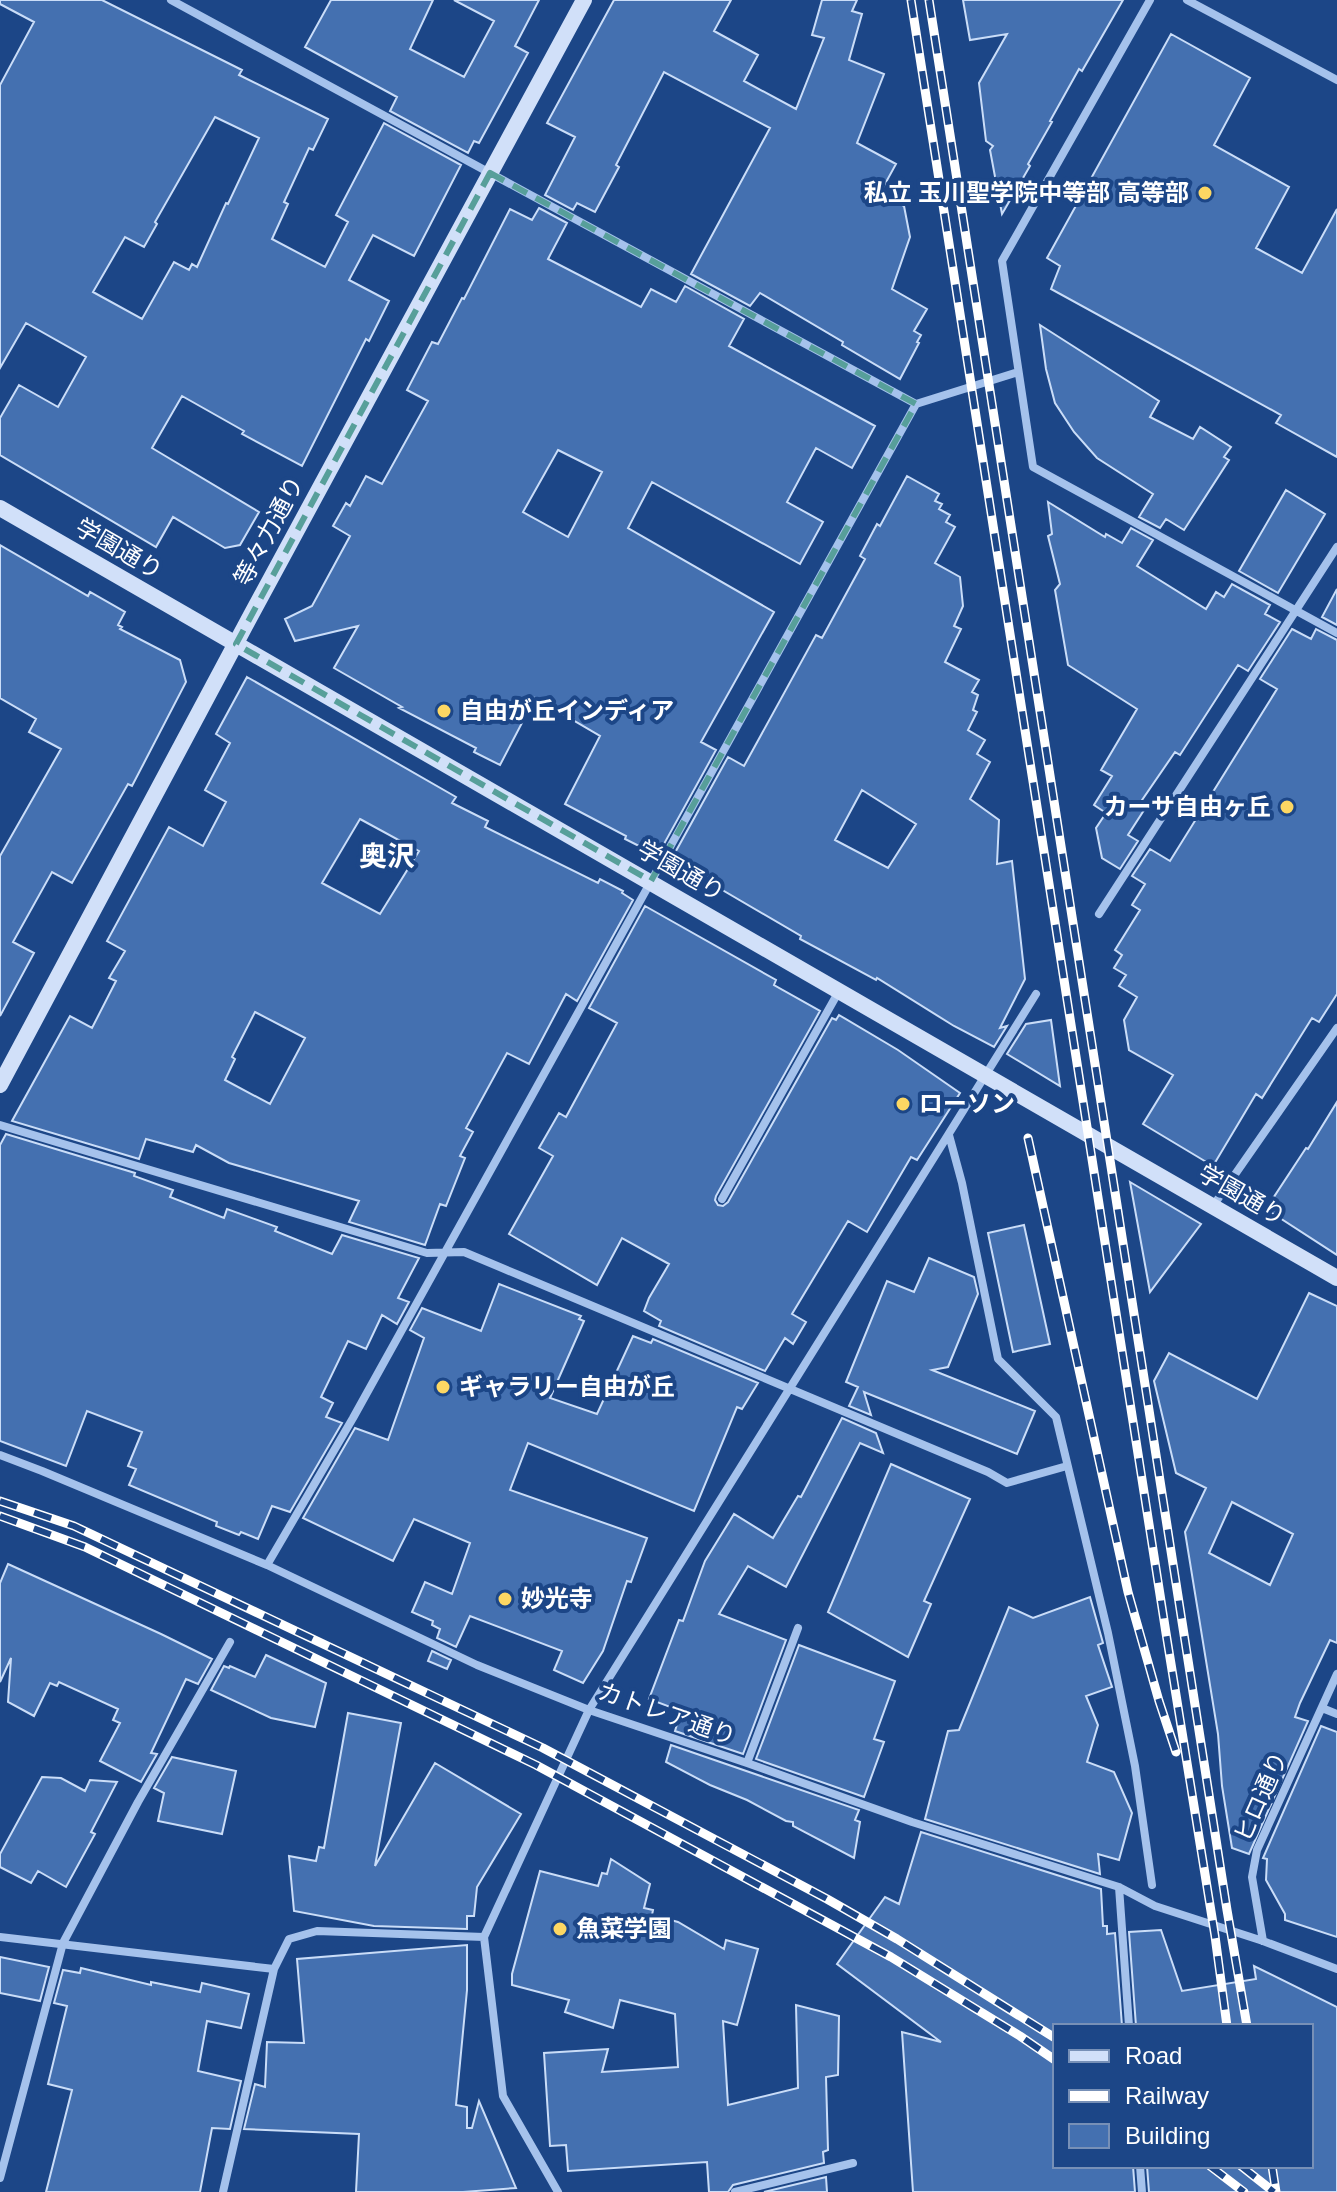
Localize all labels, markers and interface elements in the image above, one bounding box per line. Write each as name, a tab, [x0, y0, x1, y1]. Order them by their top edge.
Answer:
place label: 私立 玉川聖学院中等部 高等部	[864, 179, 1189, 206]
marker: 私立 玉川聖学院中等部 高等部	[1196, 184, 1214, 202]
street label: 等々力通り	[228, 471, 309, 590]
street label: 学園通り	[71, 513, 168, 584]
place label: 自由が丘インディア	[460, 697, 674, 724]
marker: 自由が丘インディア	[435, 702, 453, 720]
place label: カーサ自由ヶ丘	[1103, 793, 1271, 820]
marker: カーサ自由ヶ丘	[1278, 798, 1296, 816]
street label: 学園通り	[633, 835, 730, 906]
district label: 奥沢	[359, 841, 415, 872]
place label: ローソン	[919, 1090, 1015, 1117]
marker: ローソン	[894, 1095, 912, 1113]
street label: 学園通り	[1194, 1159, 1291, 1230]
place label: ギャラリー自由が丘	[459, 1373, 675, 1400]
marker: ギャラリー自由が丘	[434, 1378, 452, 1396]
place label: 妙光寺	[521, 1585, 593, 1612]
marker: 妙光寺	[496, 1590, 514, 1608]
street label: カトレア通り	[595, 1677, 740, 1750]
street label: ヒロ通り	[1229, 1747, 1292, 1846]
place label: 魚菜学園	[576, 1915, 672, 1942]
marker: 魚菜学園	[551, 1920, 569, 1938]
legend	[1053, 2024, 1313, 2168]
text: Road	[1125, 2042, 1182, 2069]
text: Railway	[1125, 2082, 1209, 2109]
text: Building	[1125, 2122, 1210, 2149]

